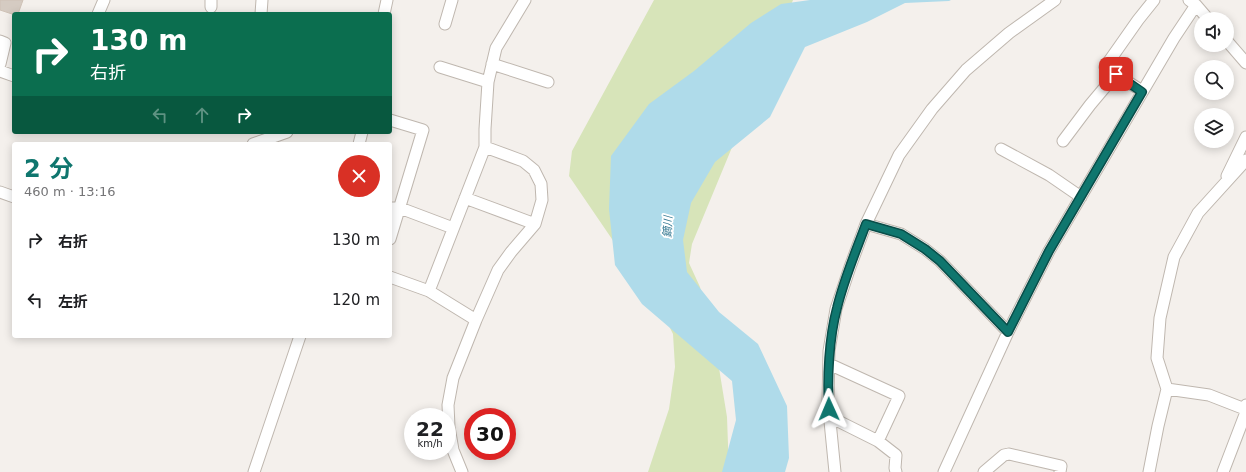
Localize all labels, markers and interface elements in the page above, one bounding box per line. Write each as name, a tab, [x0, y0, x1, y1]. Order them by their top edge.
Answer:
map controls	[1194, 12, 1234, 148]
button: sound	[1194, 12, 1234, 52]
text: 130 m	[90, 24, 187, 57]
icon: right	[24, 28, 76, 80]
pin	[1099, 57, 1133, 91]
button: search	[1194, 60, 1234, 100]
text: 右折	[90, 62, 126, 83]
icon: arrive	[1105, 63, 1127, 85]
icon: left	[149, 104, 171, 126]
icon: ahead	[191, 104, 213, 126]
icon: right	[233, 104, 255, 126]
button: layers	[1194, 108, 1234, 148]
text: 2 分	[24, 155, 73, 183]
button: close	[338, 155, 380, 197]
text: 460 m · 13:16	[24, 184, 115, 199]
water label: 鏑川	[661, 215, 675, 238]
icon: right	[24, 229, 46, 251]
text: 130 m	[332, 231, 380, 249]
text: 右折	[58, 233, 88, 251]
icon: left	[24, 289, 46, 311]
text: 120 m	[332, 291, 380, 309]
text: 左折	[58, 293, 88, 311]
position arrow	[808, 388, 850, 430]
speed limit sign: 30	[464, 408, 516, 460]
text: 22	[416, 417, 444, 441]
text: km/h	[417, 438, 443, 449]

